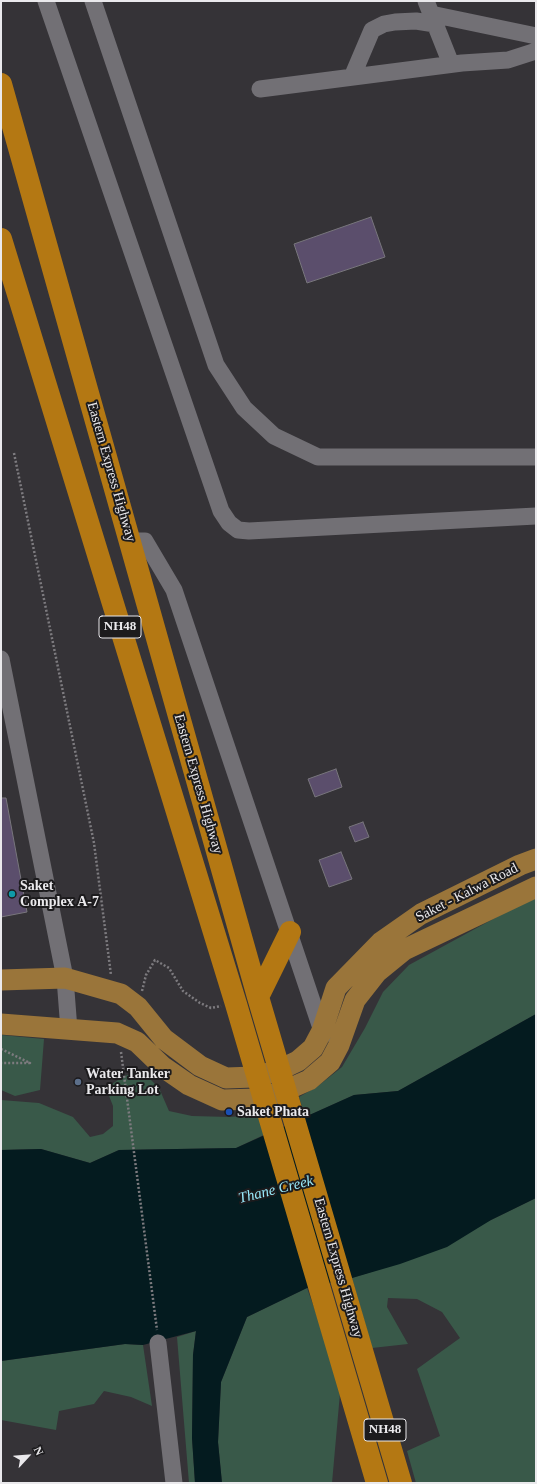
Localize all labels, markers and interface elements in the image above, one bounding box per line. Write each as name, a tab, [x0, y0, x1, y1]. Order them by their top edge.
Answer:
street label: Eastern Express Highway	[83, 400, 139, 544]
road number: NH48	[99, 616, 141, 638]
street label: Eastern Express Highway	[170, 712, 226, 856]
street label: Saket - Kalwa Road	[413, 860, 521, 926]
place label: Saket Complex A-7	[20, 878, 99, 910]
marker: Saket Complex A-7	[7, 889, 17, 899]
place label: Water Tanker Parking Lot	[86, 1066, 170, 1098]
marker: Water Tanker Parking Lot	[73, 1077, 83, 1087]
place label: Saket Phata	[237, 1104, 309, 1120]
marker: Saket Phata	[224, 1107, 234, 1117]
water label: Thane Creek	[237, 1172, 315, 1208]
street label: Eastern Express Highway	[310, 1196, 366, 1340]
road number: NH48	[364, 1419, 406, 1441]
north arrow	[8, 1436, 48, 1476]
text: N	[32, 1445, 46, 1457]

